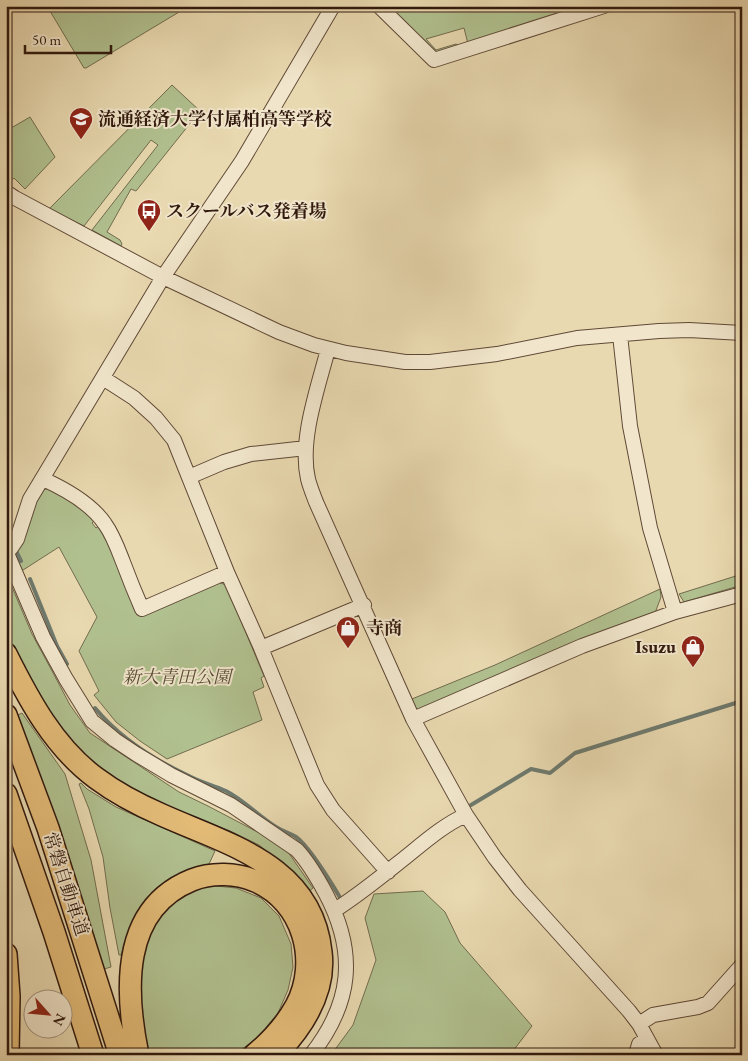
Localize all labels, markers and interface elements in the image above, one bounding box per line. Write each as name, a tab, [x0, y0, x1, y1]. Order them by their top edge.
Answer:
scale bar	[25, 22, 111, 54]
text: 50 m	[32, 30, 61, 49]
school or university icon: 流通経済大学付属柏高等学校	[68, 106, 94, 140]
place label: 流通経済大学付属柏高等学校	[98, 107, 332, 130]
bus stop icon: スクールバス発着場	[136, 198, 162, 232]
place label: スクールバス発着場	[166, 199, 326, 222]
shop icon: 寺商	[335, 615, 361, 649]
place label: 寺商	[366, 616, 402, 639]
shop icon: Isuzu	[680, 634, 706, 668]
place label: Isuzu	[635, 635, 676, 658]
park label: 新大青田公園	[123, 665, 234, 688]
street label: 常磐自動車道	[39, 829, 94, 939]
north arrow	[22, 988, 72, 1038]
text: N	[49, 1011, 70, 1030]

